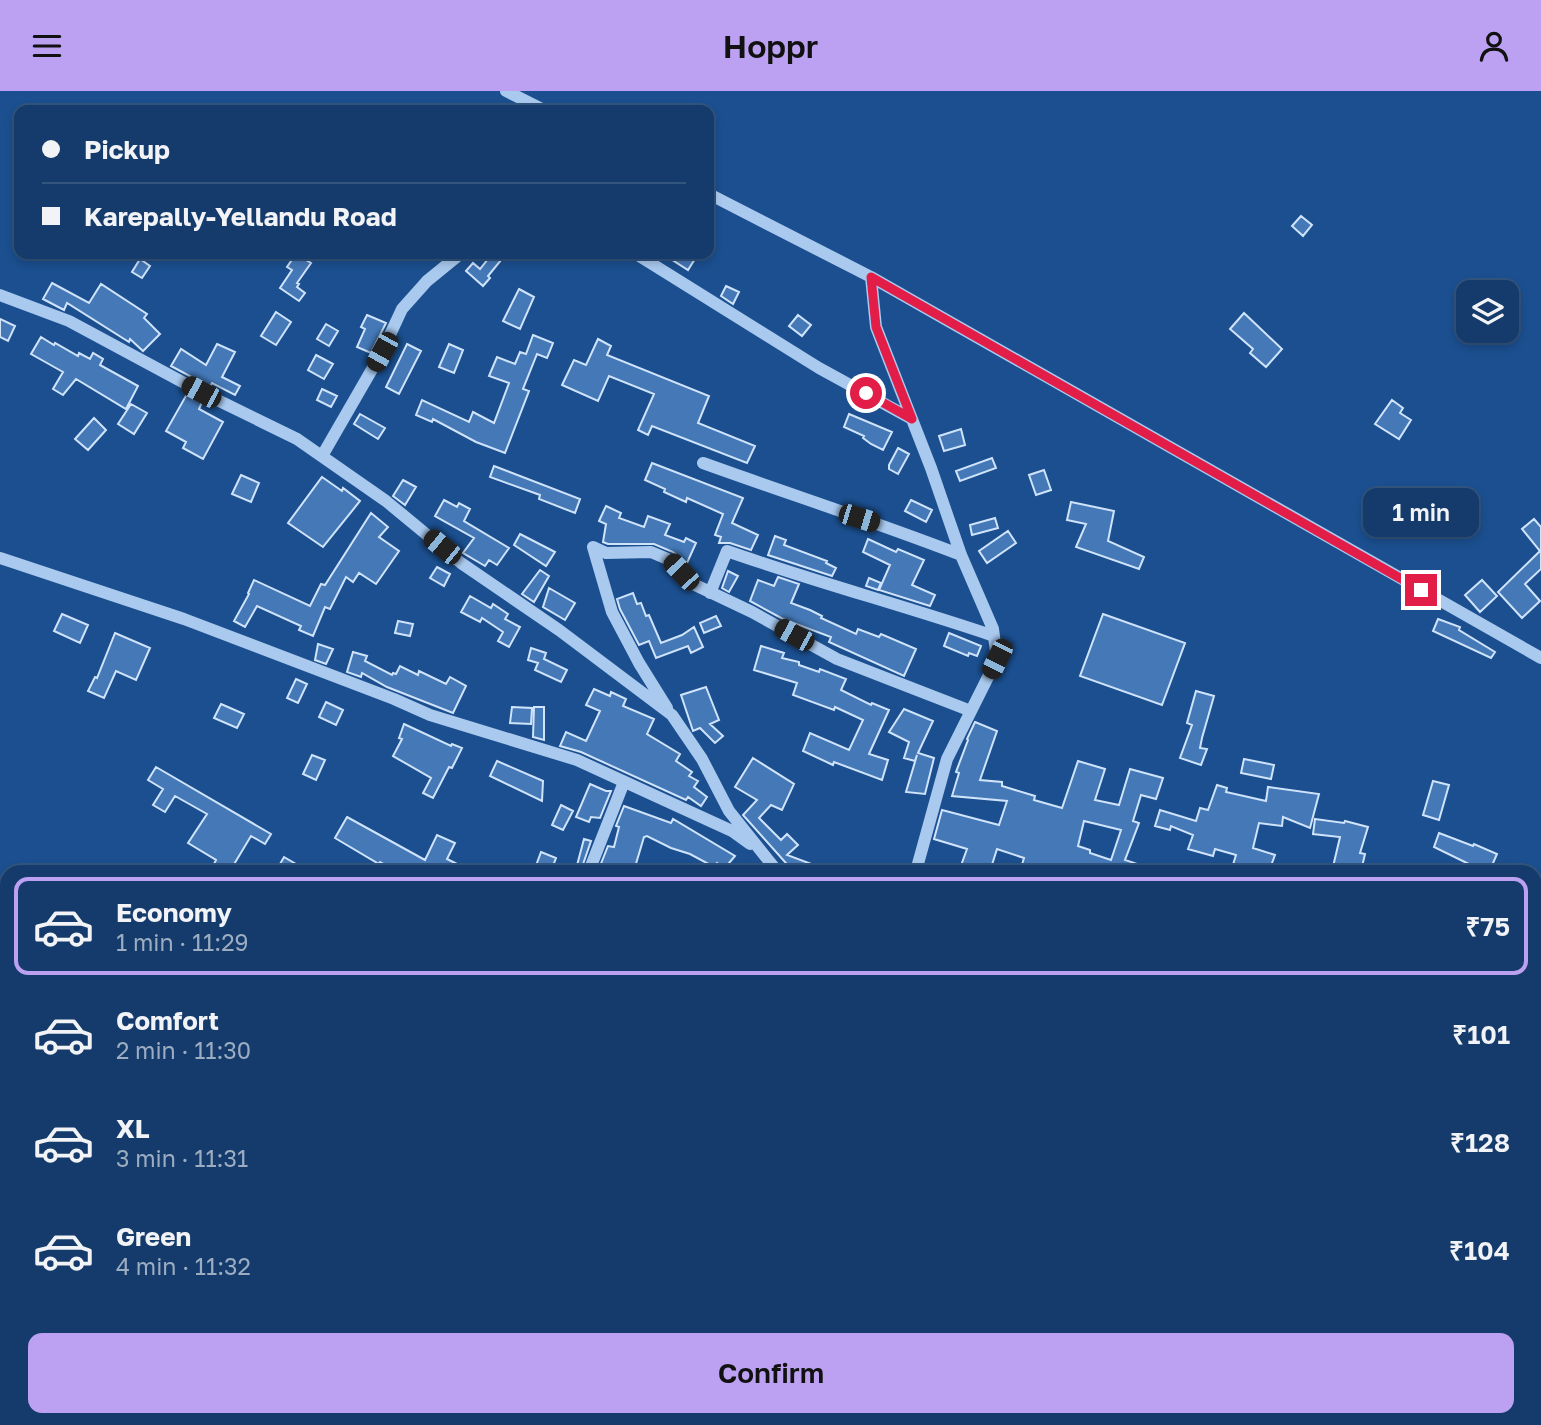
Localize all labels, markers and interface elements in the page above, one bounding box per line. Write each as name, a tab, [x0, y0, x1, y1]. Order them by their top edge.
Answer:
icon: menu	[28, 27, 66, 65]
text: Hoppr	[723, 27, 818, 65]
icon: person	[1475, 27, 1513, 65]
text: Pickup	[84, 134, 170, 165]
text: Karepally-Yellandu Road	[84, 201, 397, 232]
map controls	[1456, 280, 1519, 343]
button: layers	[1456, 280, 1519, 343]
car	[363, 329, 402, 375]
car	[178, 373, 225, 411]
route start	[850, 377, 882, 409]
callout: 1 min	[1363, 489, 1479, 538]
text: 1 min	[1392, 498, 1450, 526]
car	[836, 502, 883, 534]
car	[420, 526, 465, 568]
car	[659, 549, 704, 595]
route end	[1405, 574, 1437, 606]
car	[771, 616, 818, 654]
car	[979, 636, 1016, 682]
icon: car	[32, 895, 95, 958]
text: Economy	[116, 897, 232, 928]
text: ₹75	[1466, 911, 1510, 942]
text: 1 min · 11:29	[116, 928, 248, 956]
icon: car	[32, 1003, 95, 1066]
text: Comfort	[116, 1005, 219, 1036]
text: ₹101	[1452, 1019, 1510, 1050]
text: 2 min · 11:30	[116, 1036, 251, 1064]
icon: car	[32, 1111, 95, 1174]
text: XL	[116, 1113, 150, 1144]
text: ₹128	[1450, 1127, 1510, 1158]
text: 3 min · 11:31	[116, 1144, 248, 1172]
icon: car	[32, 1219, 95, 1282]
text: Green	[116, 1221, 191, 1252]
text: ₹104	[1449, 1235, 1510, 1266]
text: 4 min · 11:32	[116, 1252, 251, 1280]
button: Confirm	[28, 1333, 1514, 1413]

